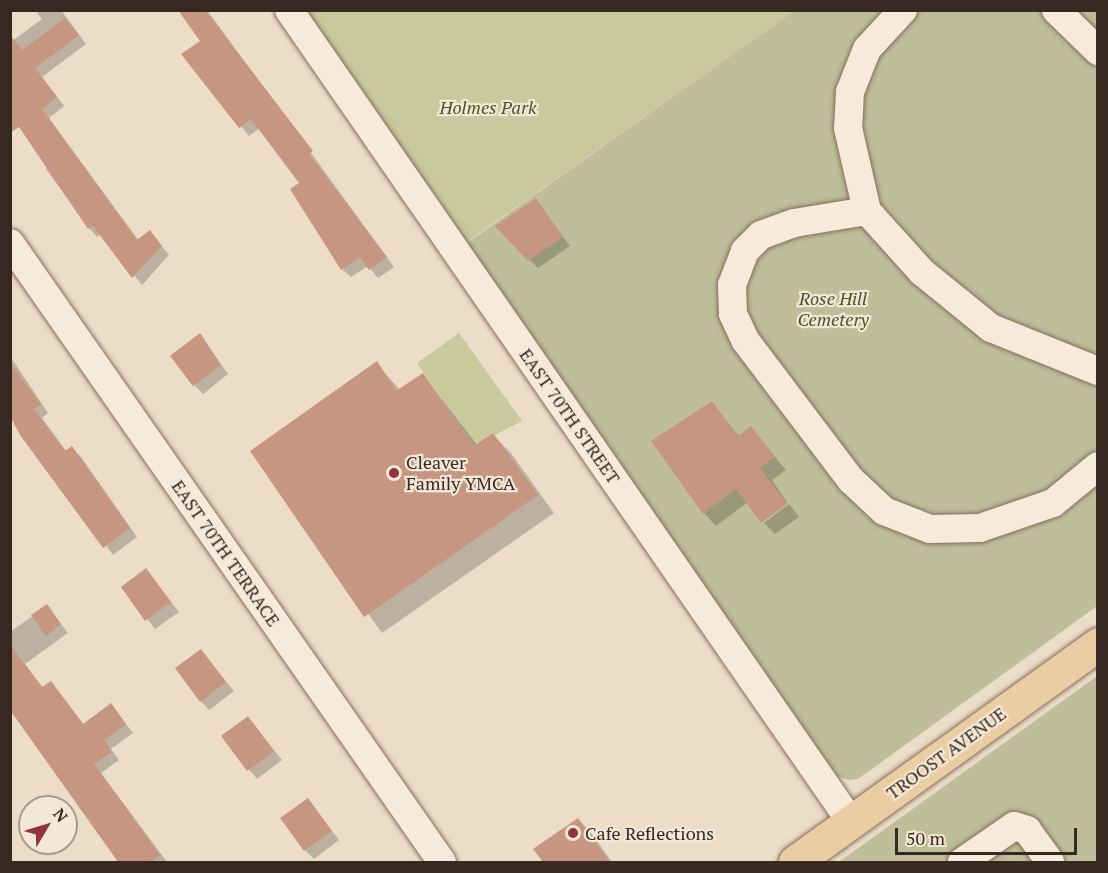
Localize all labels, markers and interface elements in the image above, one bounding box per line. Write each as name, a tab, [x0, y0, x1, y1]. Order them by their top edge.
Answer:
park label: Holmes Park	[439, 96, 537, 118]
park label: Rose Hill Cemetery	[797, 288, 869, 330]
street label: EAST 70TH STREET	[515, 344, 625, 488]
place label: Cleaver Family YMCA	[406, 452, 515, 494]
marker: Cleaver Family YMCA	[387, 466, 401, 480]
street label: EAST 70TH TERRACE	[167, 476, 285, 630]
street label: TROOST AVENUE	[882, 702, 1010, 804]
north arrow	[18, 795, 78, 855]
text: N	[48, 804, 73, 827]
scale bar	[898, 816, 1080, 854]
place label: Cafe Reflections	[585, 822, 714, 844]
marker: Cafe Reflections	[566, 826, 580, 840]
text: 50 m	[906, 826, 945, 850]

